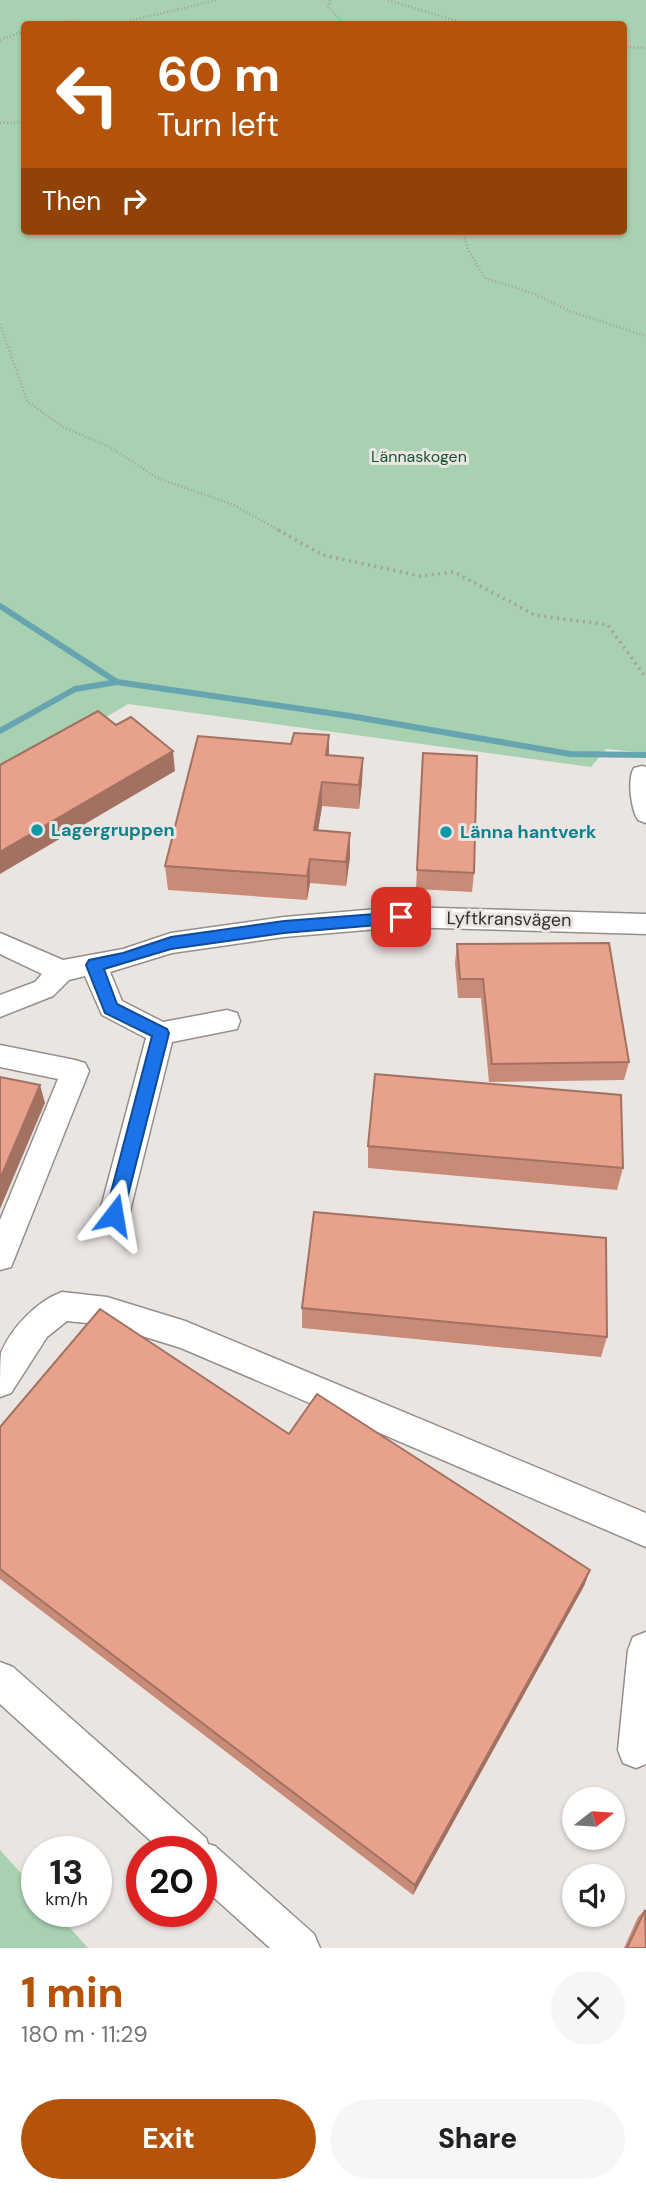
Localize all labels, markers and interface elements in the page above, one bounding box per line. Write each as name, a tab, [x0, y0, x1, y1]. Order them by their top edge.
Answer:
text: 60 m	[157, 42, 280, 106]
icon: left	[42, 49, 133, 140]
text: Turn left	[157, 104, 279, 146]
icon: right	[115, 182, 153, 220]
text: Then	[42, 184, 101, 218]
park label: Lännaskogen	[371, 446, 467, 467]
place label: Lagergruppen	[51, 818, 175, 842]
place label: Länna hantverk	[460, 820, 597, 844]
marker: Lagergruppen	[29, 822, 45, 838]
marker: Länna hantverk	[438, 824, 454, 840]
pin	[371, 887, 431, 947]
icon: arrive	[382, 898, 420, 936]
street label: Lyftkransvägen	[446, 906, 572, 932]
position arrow	[77, 1178, 151, 1252]
north arrow	[562, 1787, 625, 1850]
map controls	[562, 1787, 625, 1927]
speed limit sign: 20	[126, 1836, 217, 1927]
text: 13	[50, 1849, 83, 1895]
button: sound	[562, 1864, 625, 1927]
text: km/h	[45, 1887, 88, 1911]
text: 1 min	[21, 1965, 124, 2020]
button: close	[551, 1971, 625, 2045]
text: 180 m · 11:29	[21, 2019, 148, 2049]
button: Exit	[21, 2099, 316, 2179]
button: Share	[330, 2099, 625, 2179]

